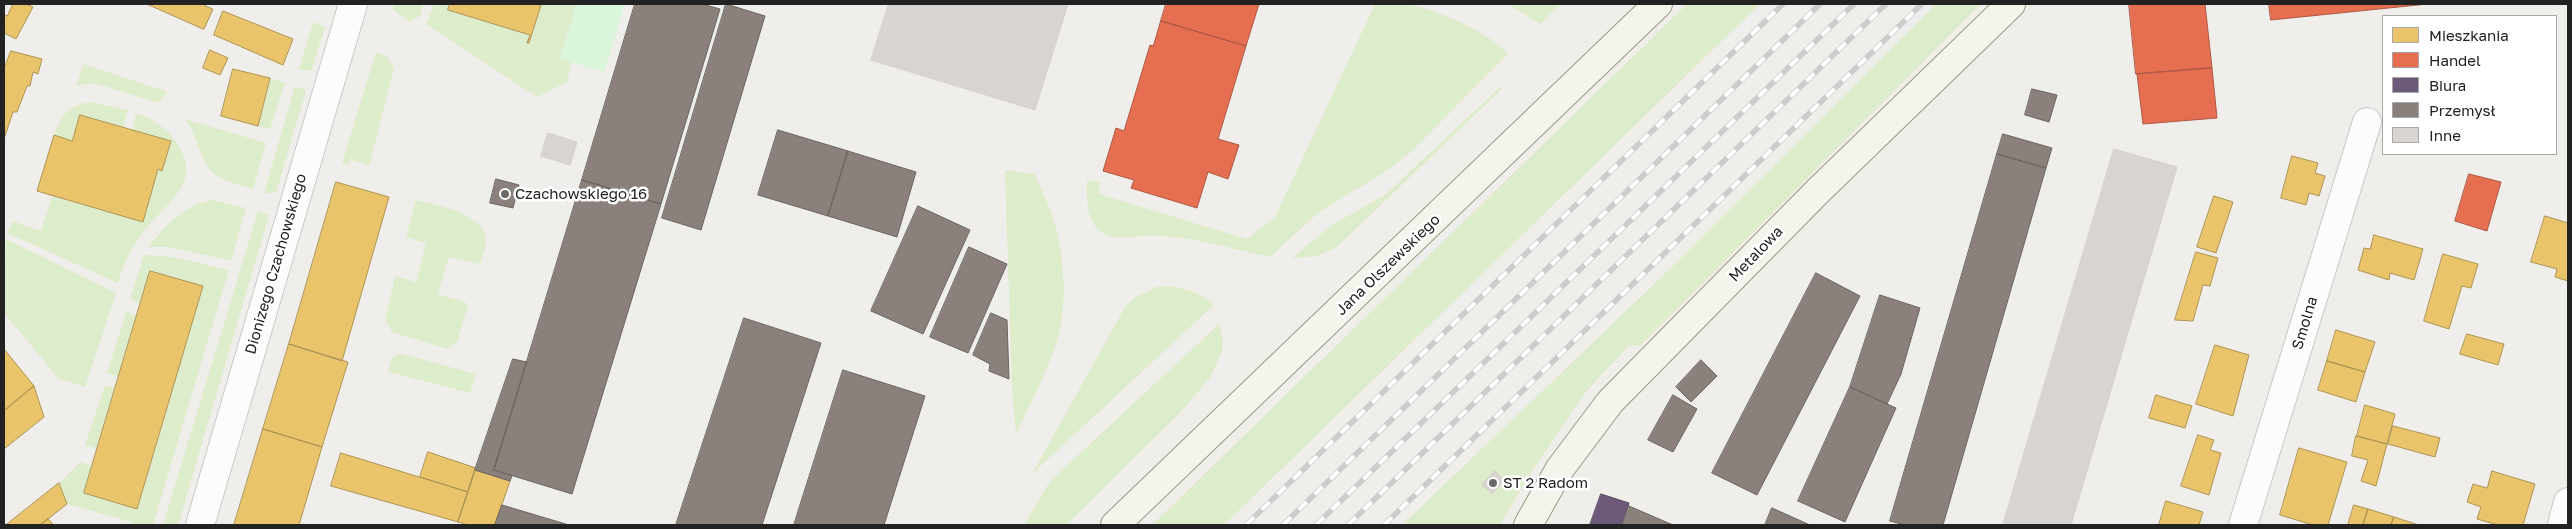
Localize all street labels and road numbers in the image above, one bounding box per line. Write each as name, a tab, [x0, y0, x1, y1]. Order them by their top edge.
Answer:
street label: Dionizego Czachowskiego	[242, 172, 310, 356]
street label: Jana Olszewskiego	[1332, 211, 1444, 319]
street label: Metalowa	[1725, 223, 1787, 285]
street label: Smolna	[2288, 294, 2322, 352]

